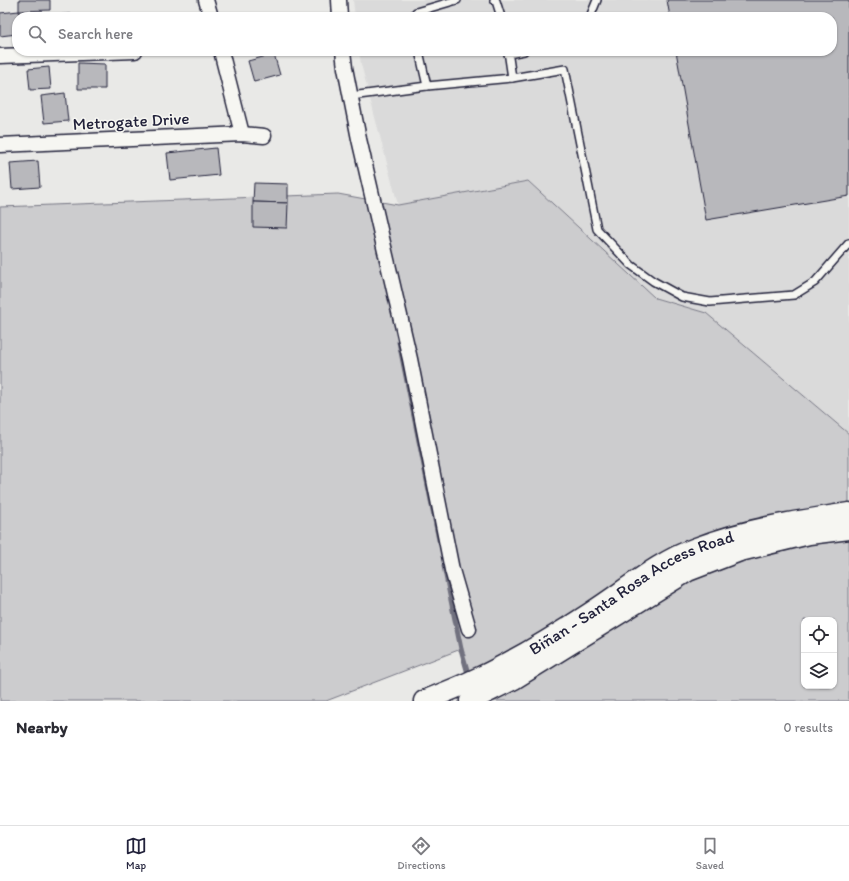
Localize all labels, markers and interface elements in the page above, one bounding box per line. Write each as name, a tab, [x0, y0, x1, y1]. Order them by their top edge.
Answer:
search box	[12, 12, 837, 56]
icon: search	[26, 23, 48, 45]
text: Search here	[58, 25, 133, 43]
street label: Metrogate Drive	[72, 108, 190, 134]
street label: Biñan - Santa Rosa Access Road	[525, 526, 737, 659]
map controls	[801, 617, 837, 689]
button: locate	[801, 617, 837, 653]
button: layers	[801, 653, 837, 689]
text: Nearby	[16, 717, 68, 737]
text: 0 results	[783, 720, 833, 735]
tab: Map	[125, 835, 147, 872]
tab: Directions	[397, 835, 446, 872]
tab: Saved	[696, 835, 724, 872]

